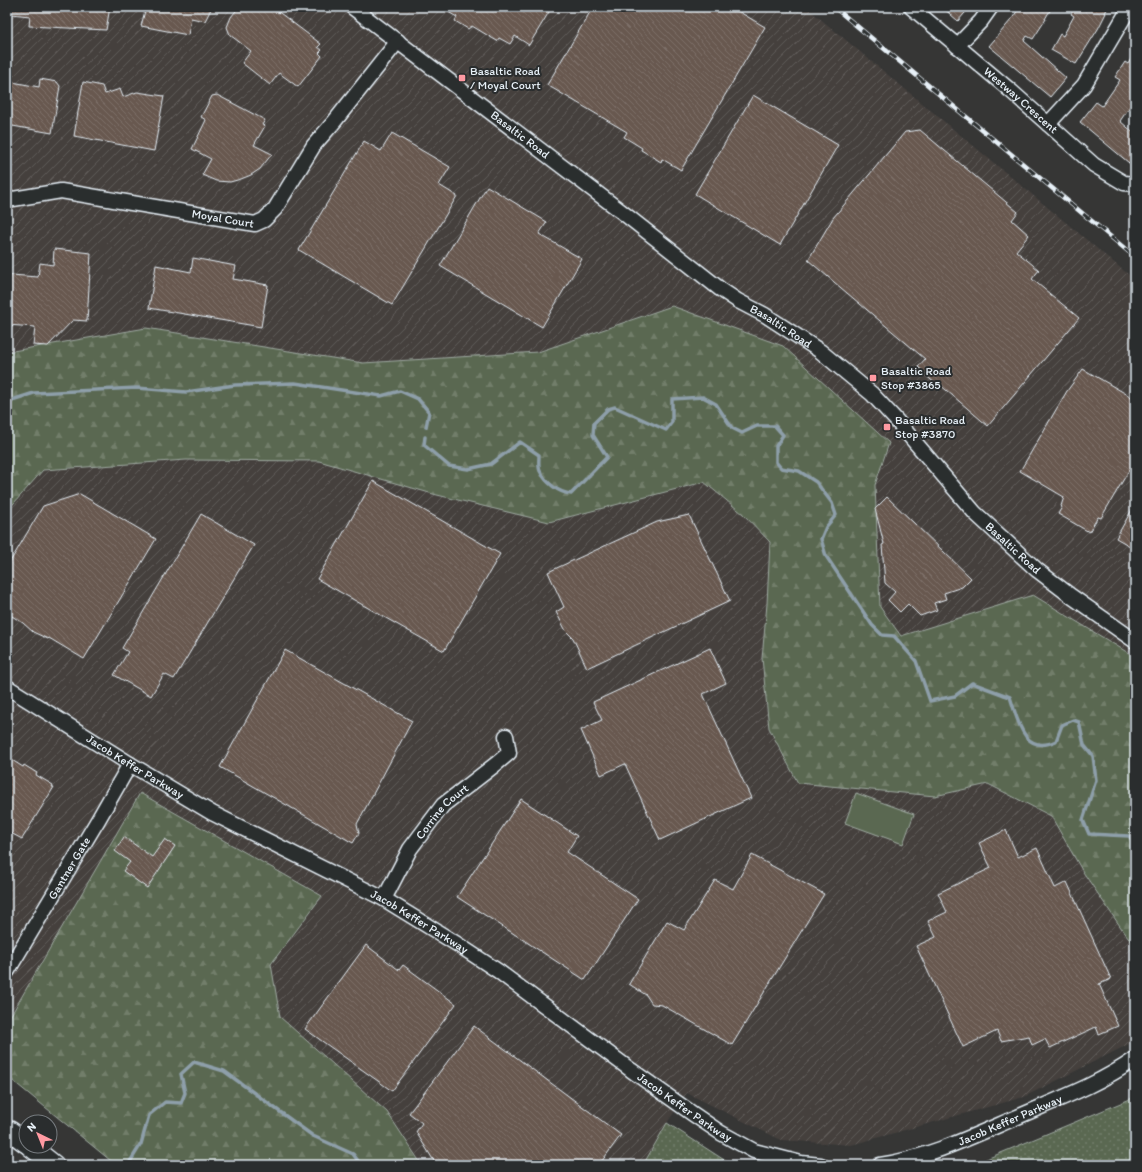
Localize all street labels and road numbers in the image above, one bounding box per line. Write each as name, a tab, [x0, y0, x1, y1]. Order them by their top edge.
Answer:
street label: Westway Crescent	[981, 64, 1061, 137]
street label: Basaltic Road	[488, 108, 553, 162]
street label: Moyal Court	[191, 206, 256, 231]
street label: Basaltic Road	[748, 302, 815, 351]
street label: Basaltic Road	[982, 519, 1044, 577]
street label: Jacob Keffer Parkway	[84, 732, 187, 802]
street label: Corrine Court	[413, 781, 472, 842]
street label: Gantner Gate	[45, 834, 93, 902]
street label: Jacob Keffer Parkway	[369, 887, 471, 957]
street label: Jacob Keffer Parkway	[635, 1070, 735, 1145]
street label: Jacob Keffer Parkway	[956, 1092, 1065, 1149]

